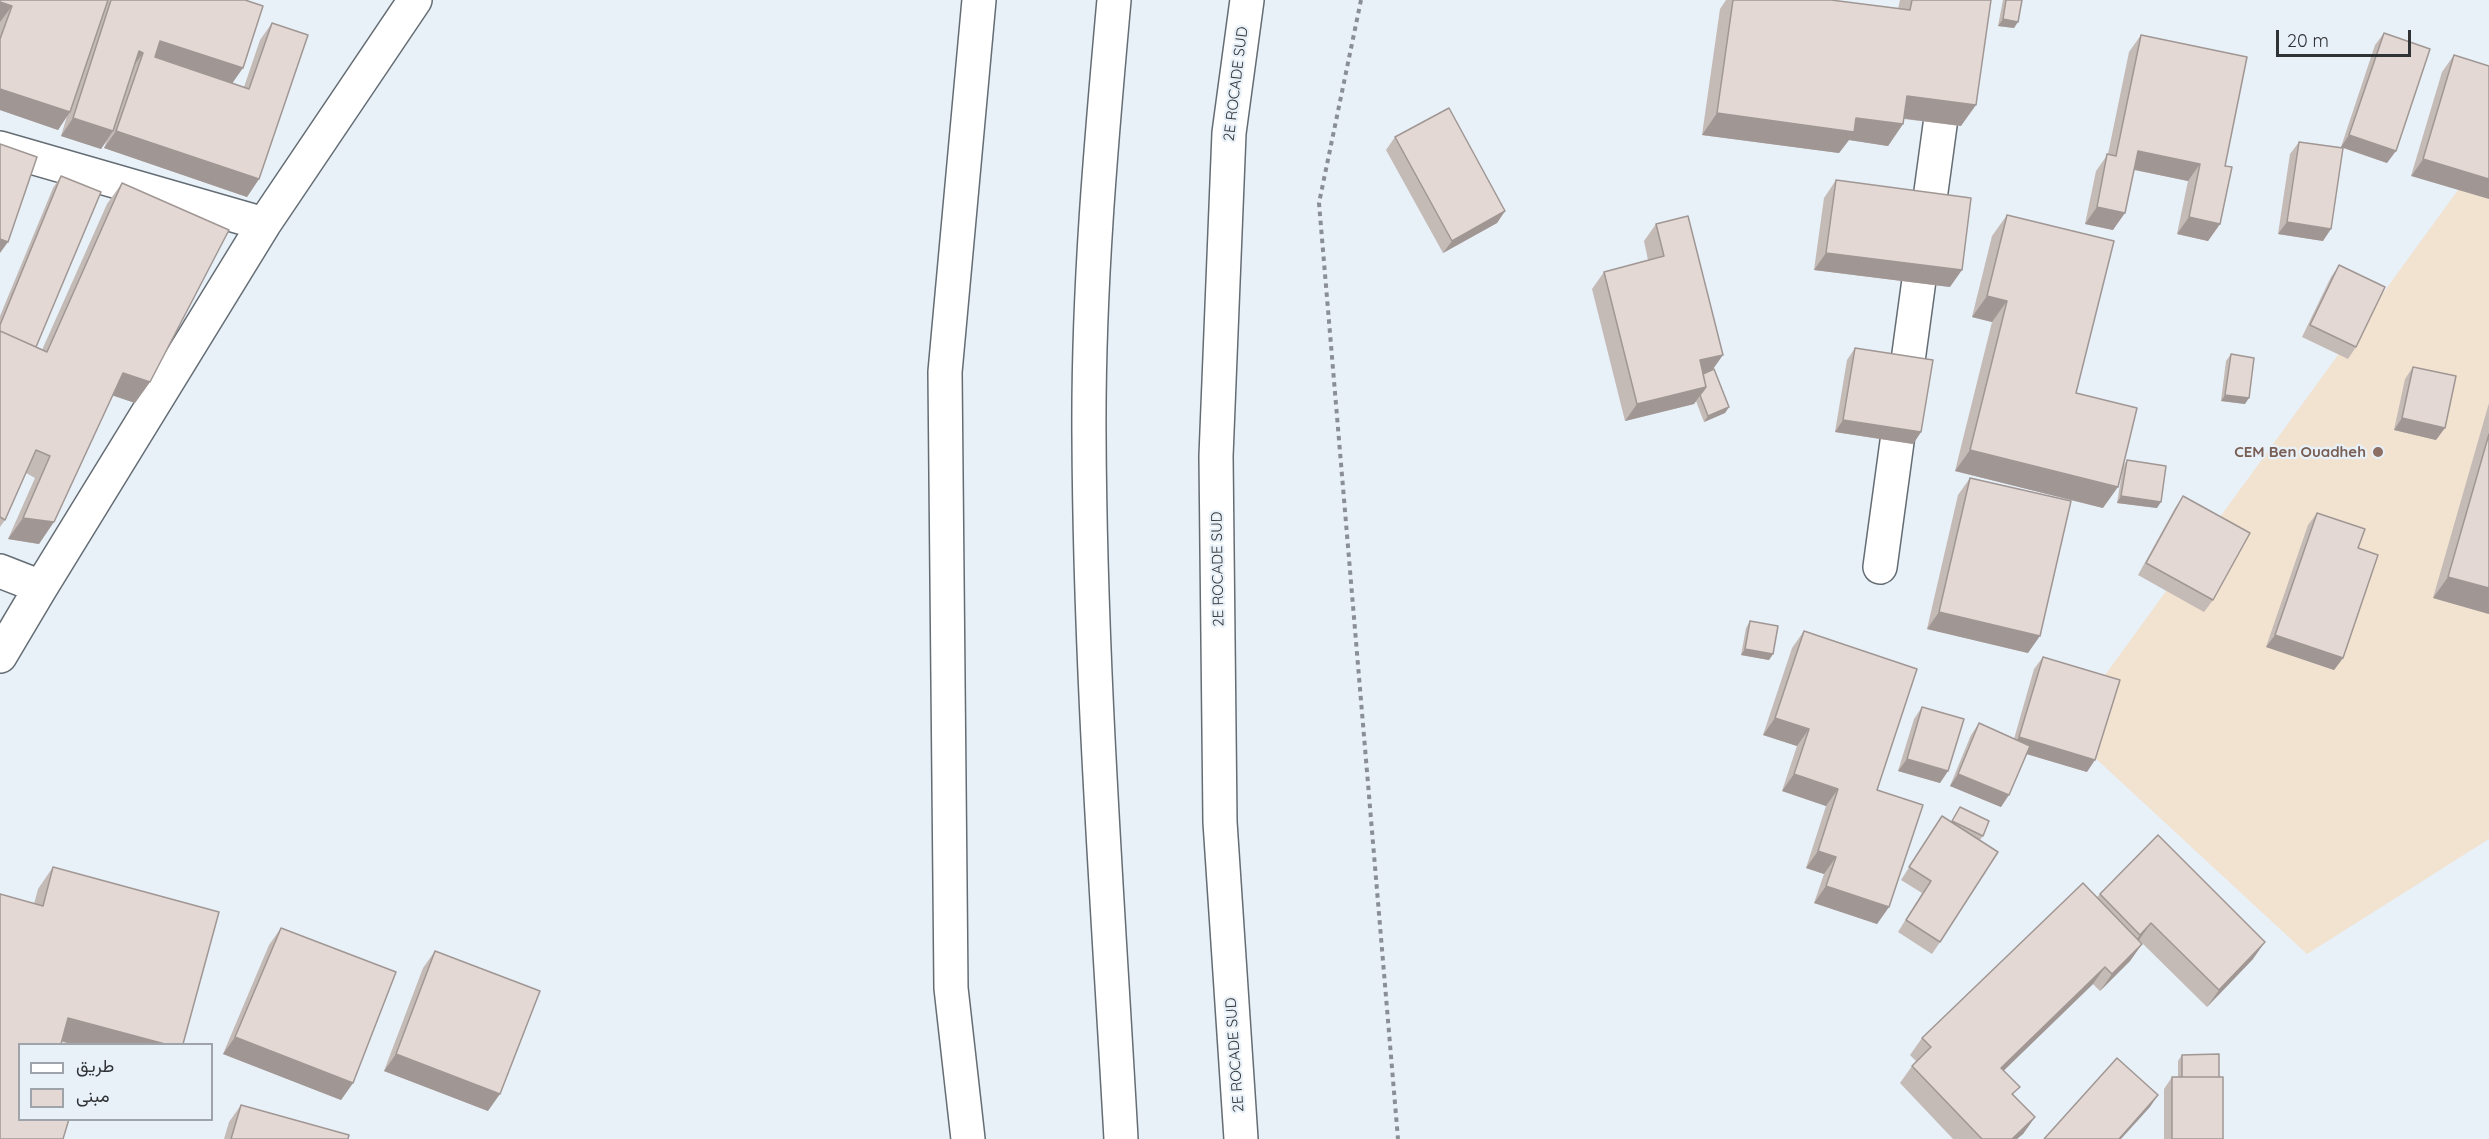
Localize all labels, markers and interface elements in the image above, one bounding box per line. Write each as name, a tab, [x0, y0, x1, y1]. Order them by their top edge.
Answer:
scale bar	[2279, 18, 2414, 56]
street label: 2E ROCADE SUD	[1220, 26, 1252, 142]
text: 20 m	[2287, 29, 2329, 52]
place label: CEM Ben Ouadheh	[2234, 443, 2366, 461]
marker: CEM Ben Ouadheh	[2371, 445, 2385, 459]
street label: 2E ROCADE SUD	[1208, 511, 1228, 627]
street label: 2E ROCADE SUD	[1222, 997, 1248, 1113]
legend	[18, 1043, 213, 1121]
text: طريق	[76, 1054, 114, 1077]
text: مبنى	[76, 1084, 110, 1107]

